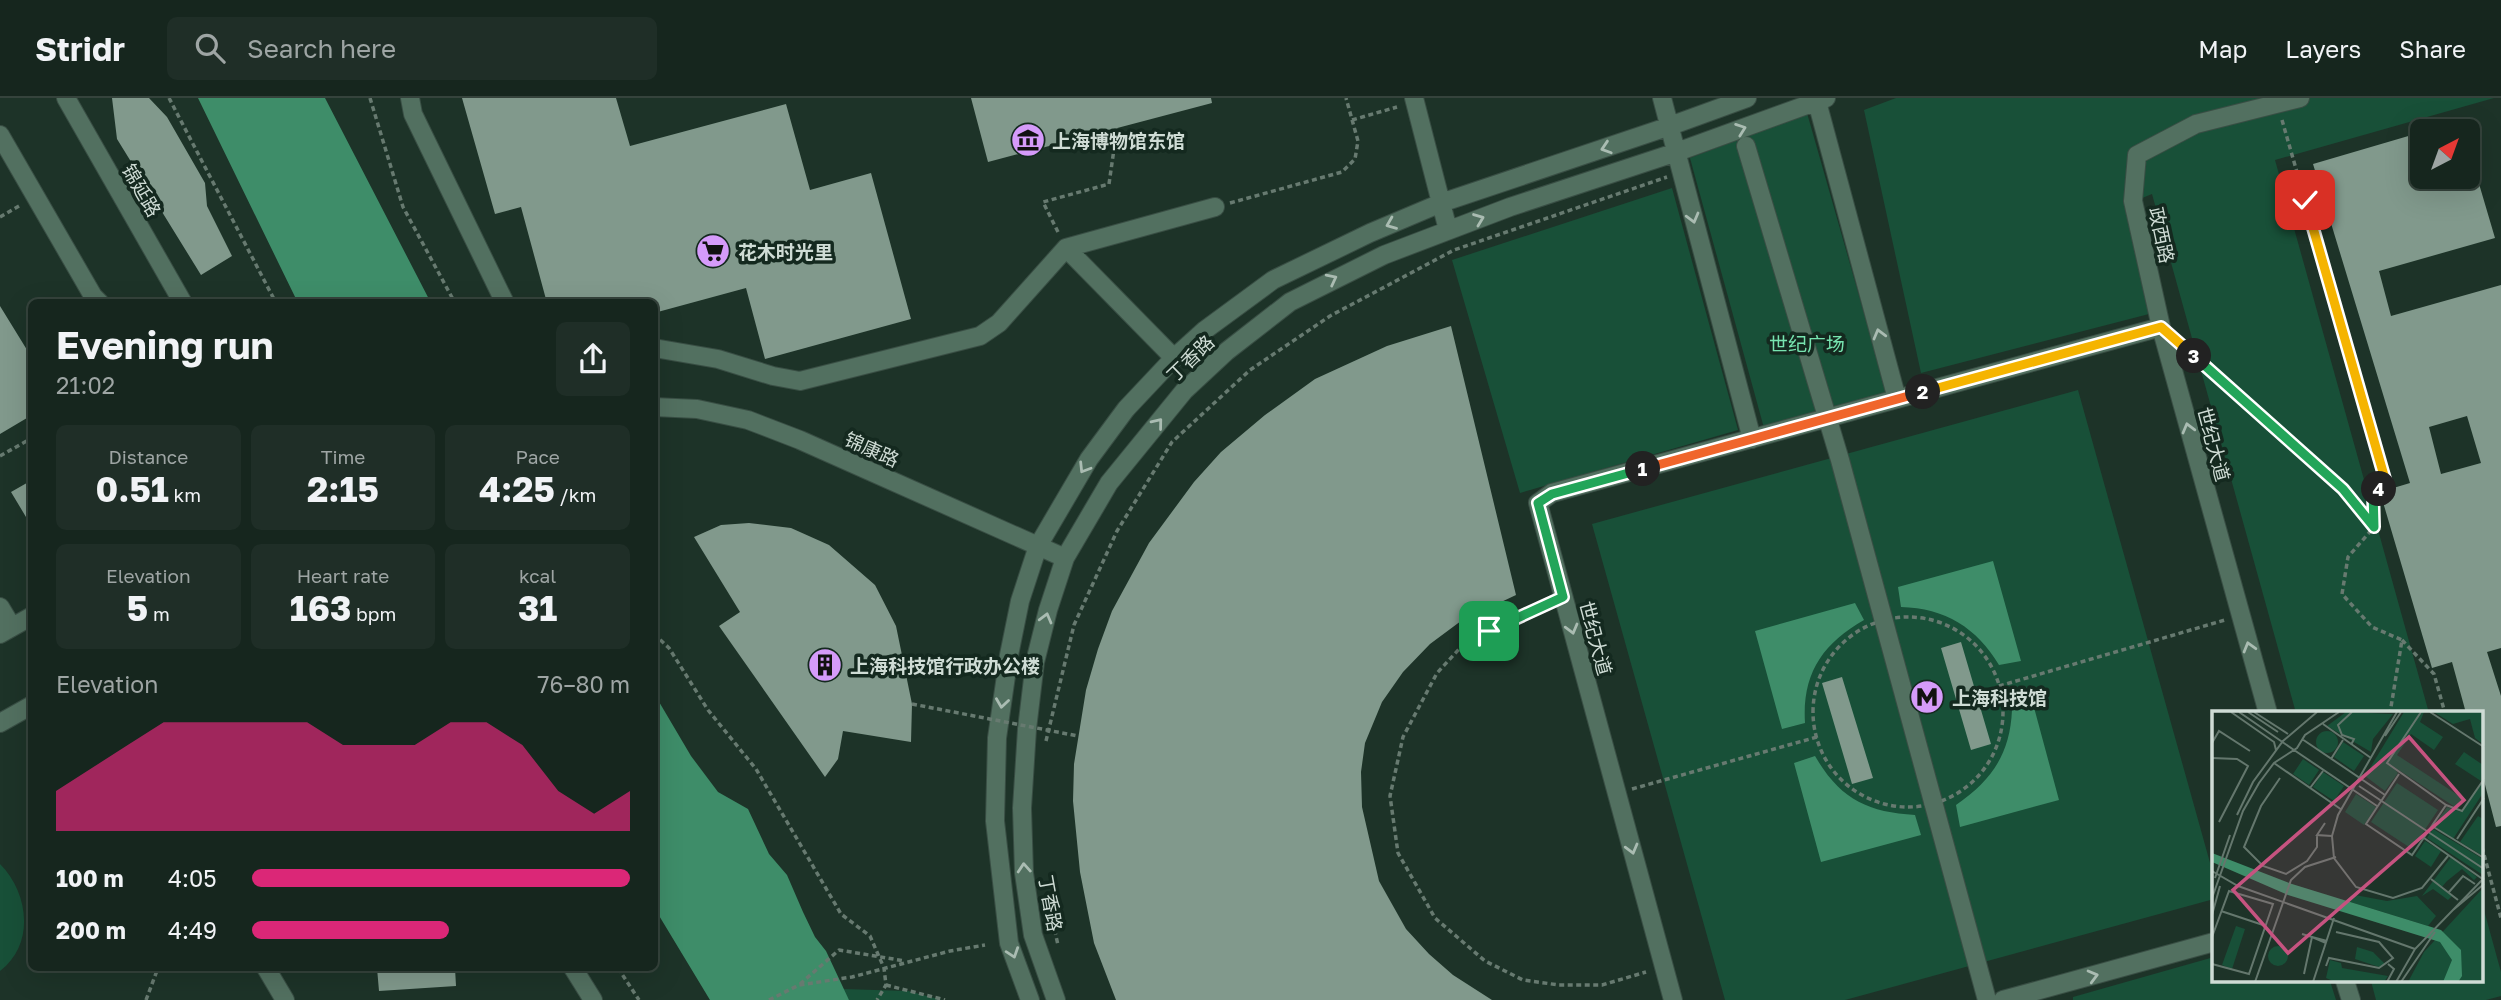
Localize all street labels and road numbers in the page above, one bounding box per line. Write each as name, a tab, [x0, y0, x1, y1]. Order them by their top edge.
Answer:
street label: 锦延路	[118, 160, 166, 220]
street label: 政西路	[2145, 205, 2179, 265]
street label: 丁香路	[1162, 330, 1218, 386]
street label: 世纪大道	[2193, 404, 2235, 484]
street label: 锦康路	[841, 427, 903, 471]
street label: 世纪大道	[1575, 598, 1617, 678]
street label: 丁香路	[1035, 873, 1067, 933]

